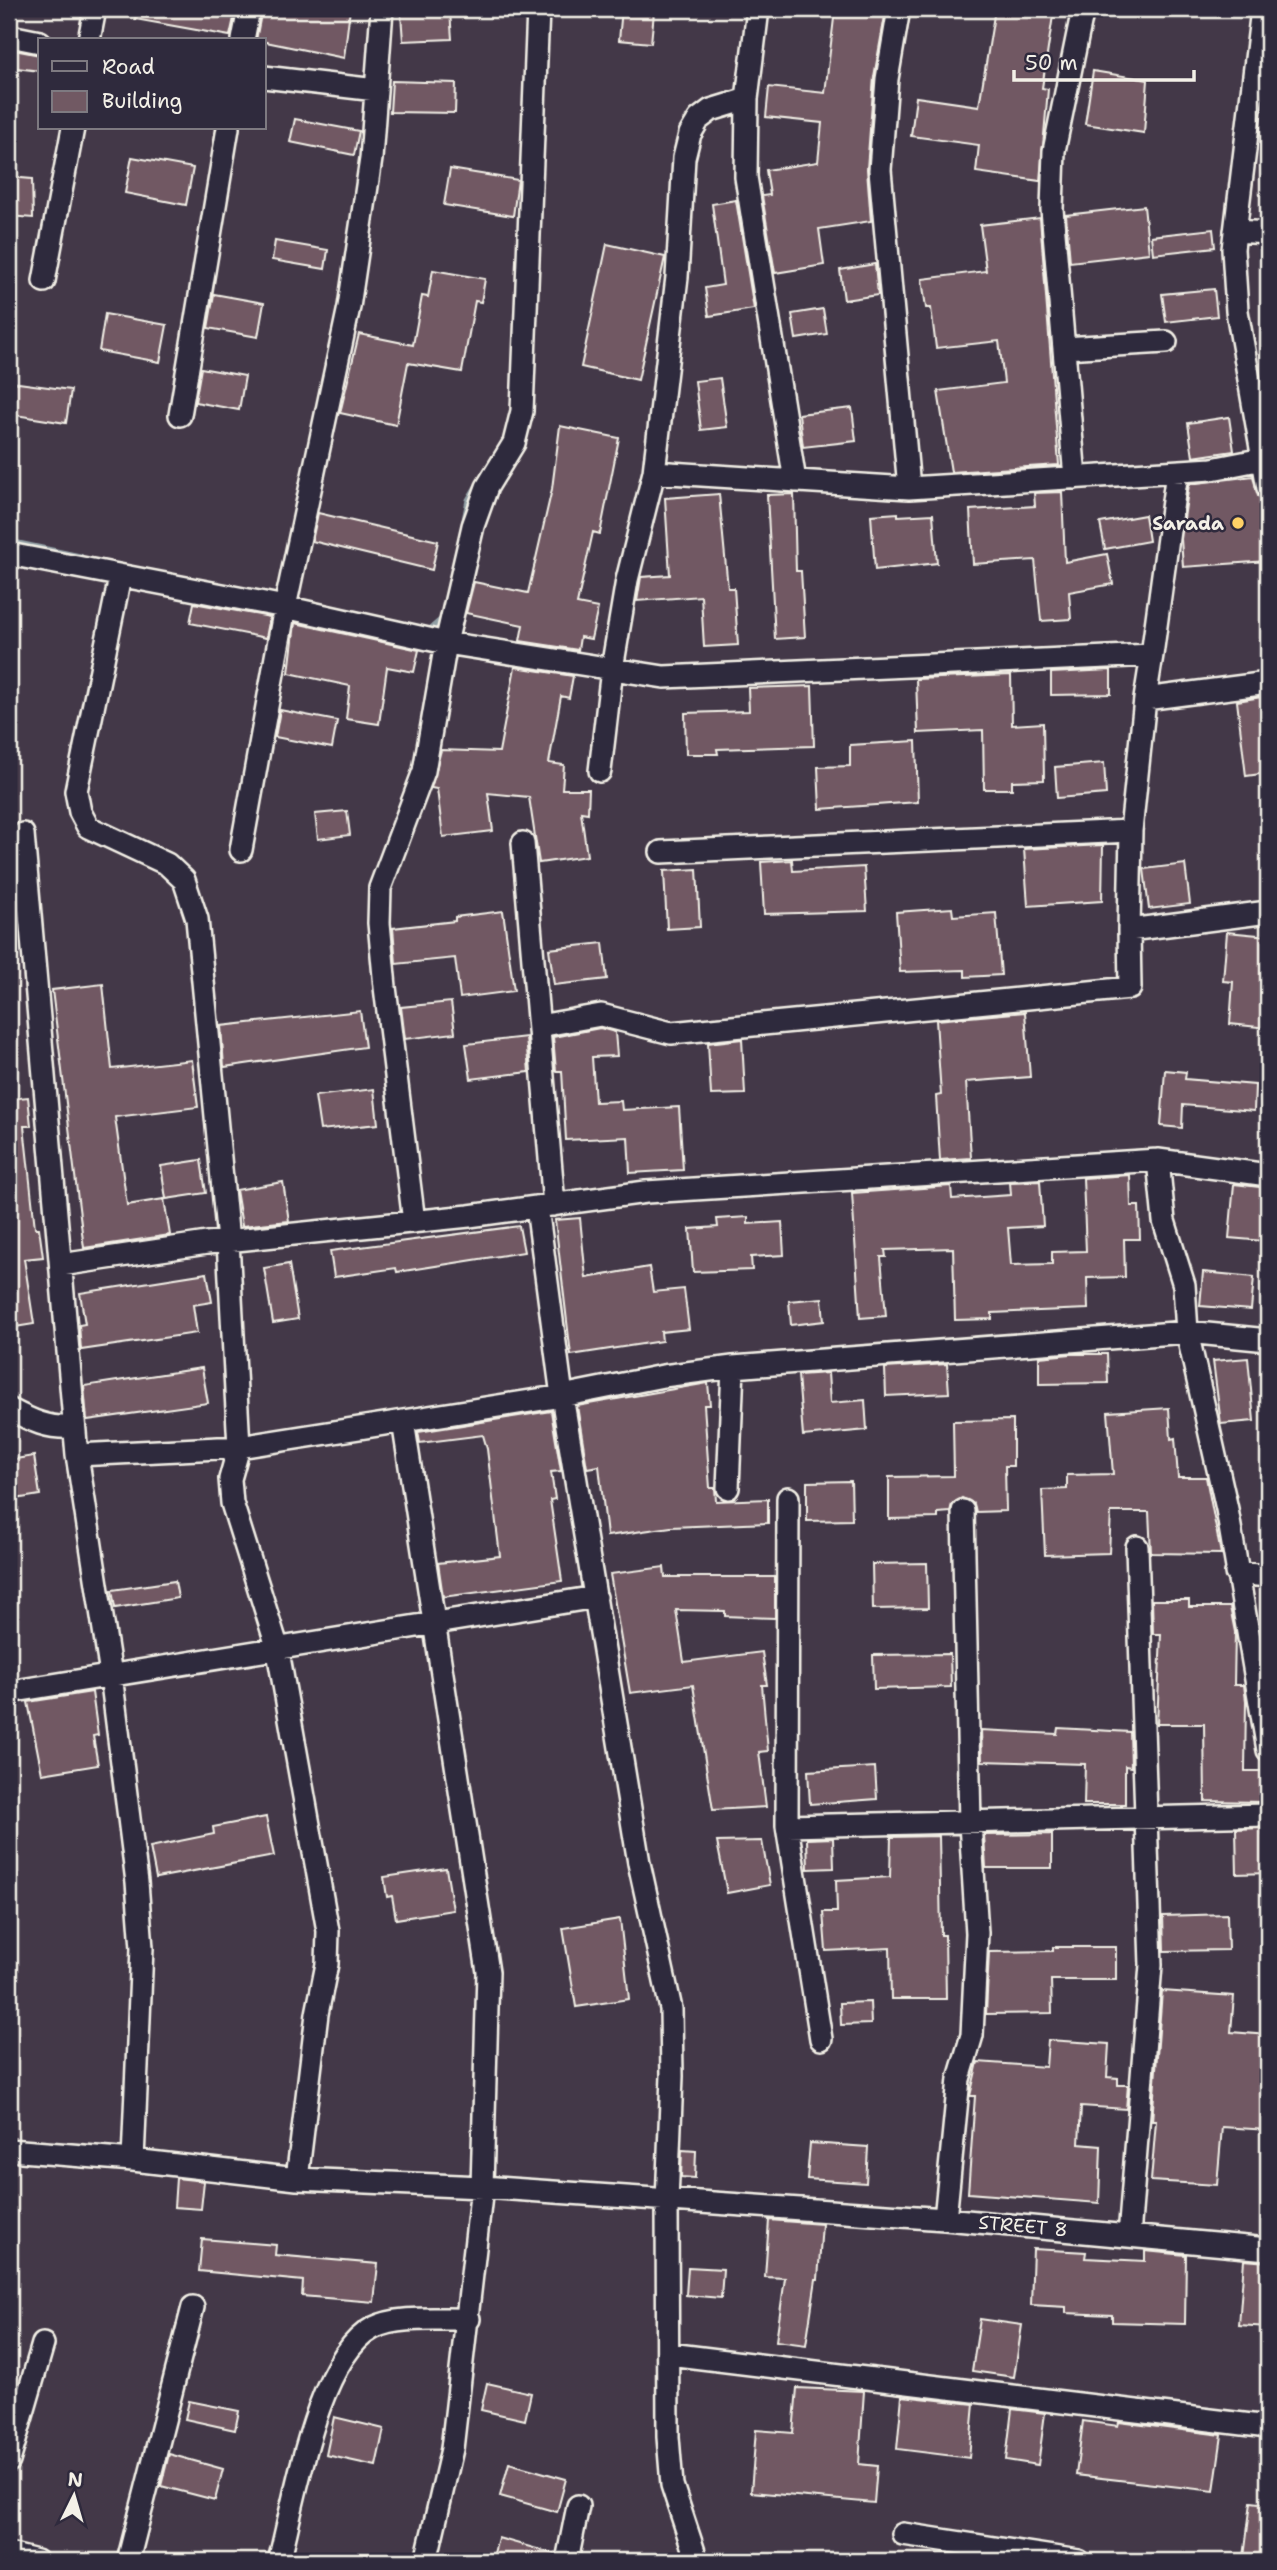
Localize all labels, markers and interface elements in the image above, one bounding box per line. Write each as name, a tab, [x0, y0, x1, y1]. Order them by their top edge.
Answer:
legend	[38, 38, 266, 130]
scale bar	[1014, 38, 1195, 82]
text: 50 m	[1025, 49, 1078, 77]
text: Road	[102, 53, 155, 81]
text: Building	[102, 87, 182, 115]
place label: Sarada	[1152, 511, 1224, 536]
marker: Sarada	[1230, 515, 1246, 531]
street label: STREET 8	[977, 2210, 1069, 2242]
north arrow	[38, 2462, 108, 2532]
text: N	[67, 2466, 84, 2493]

